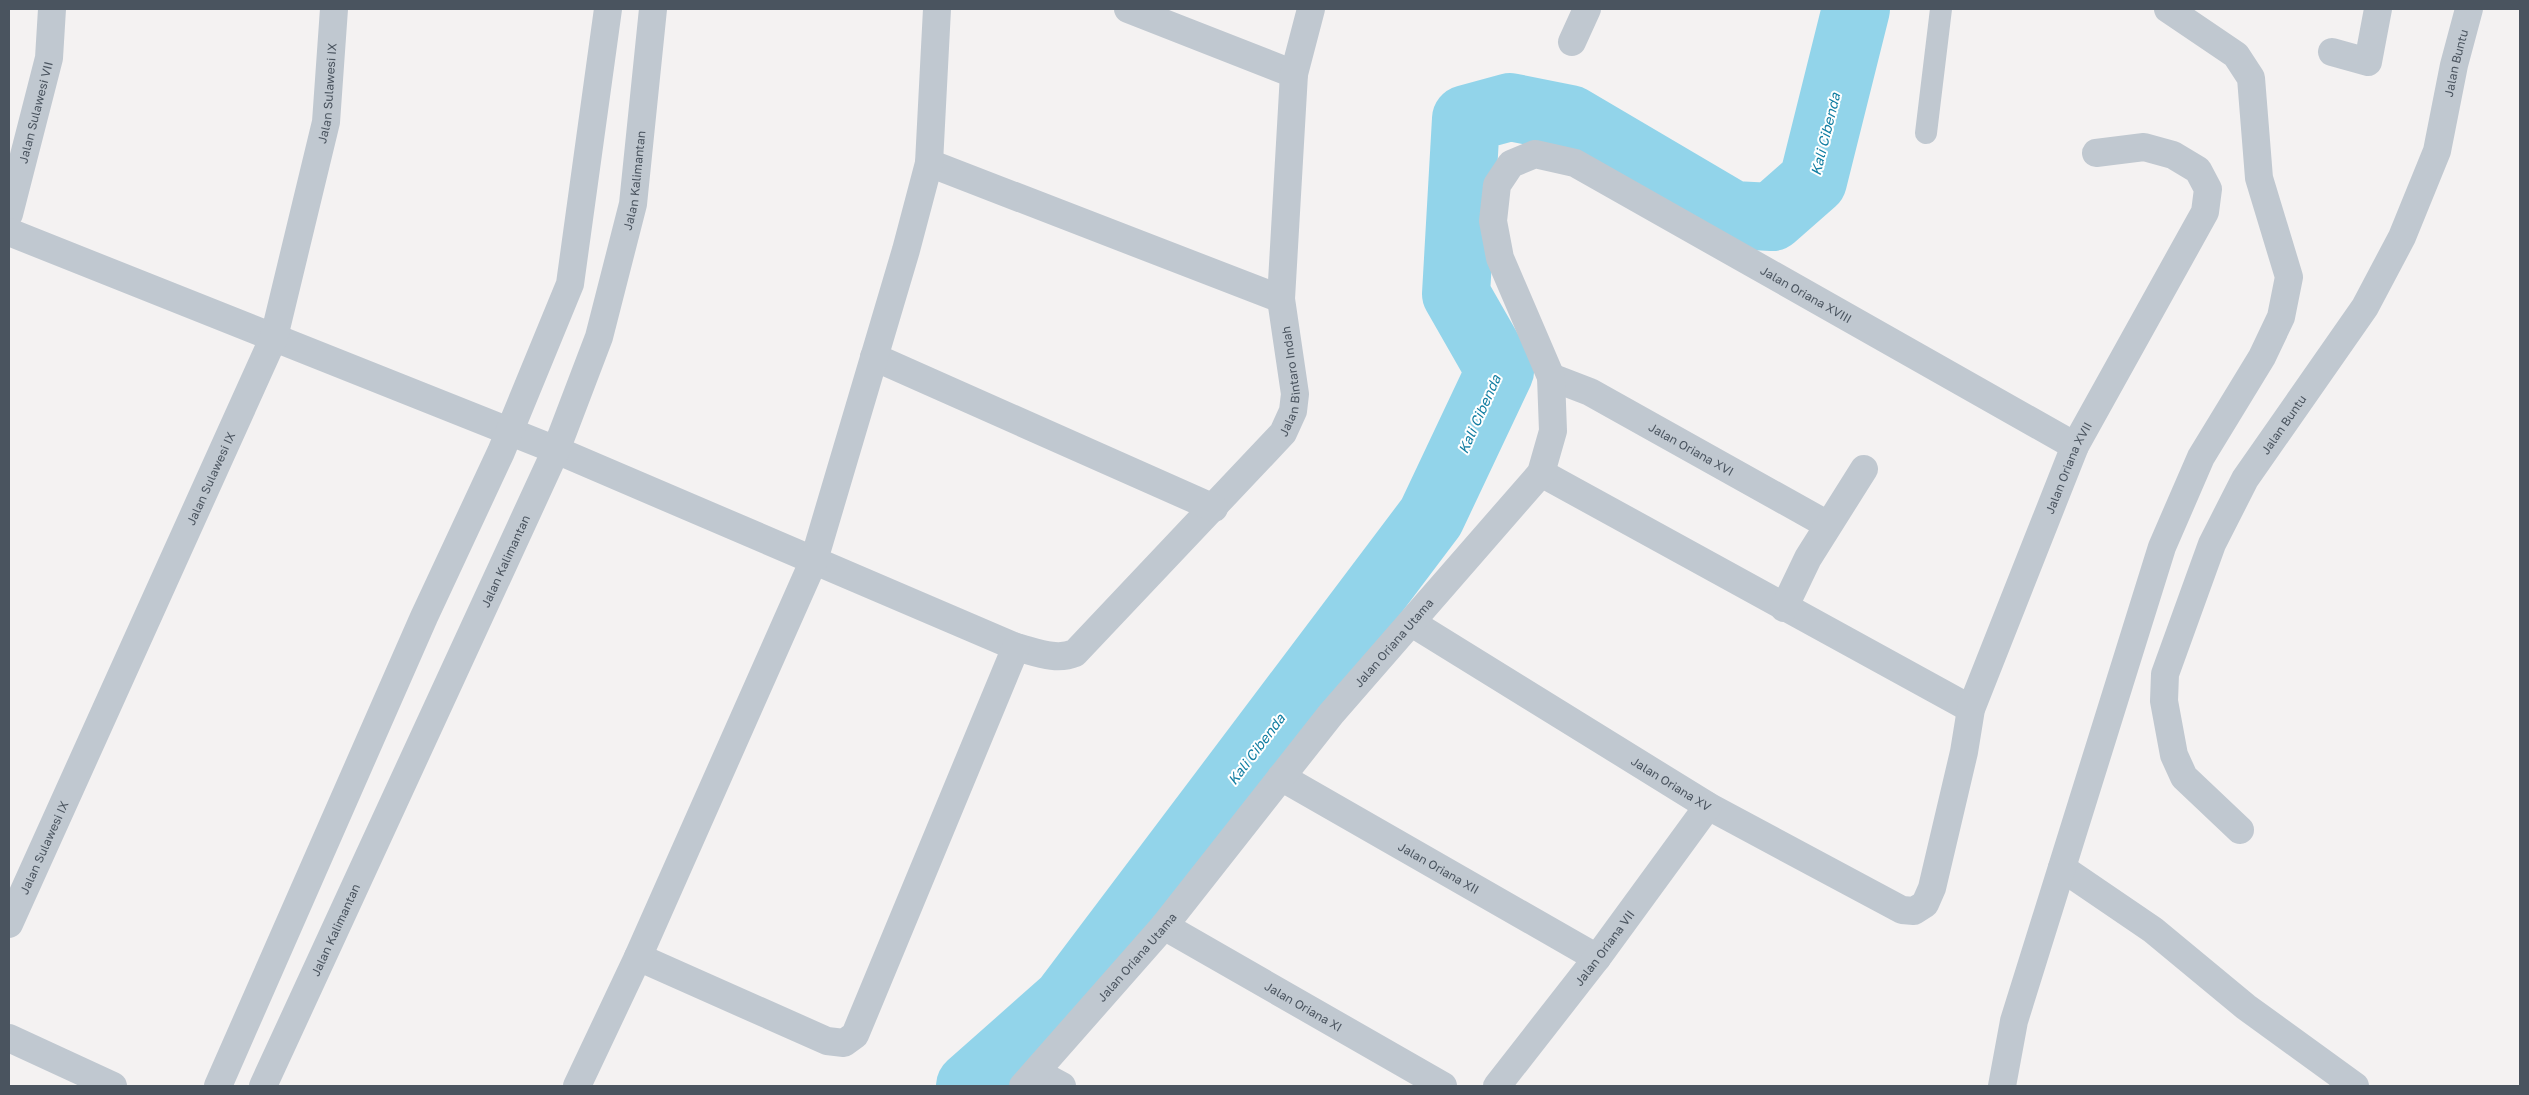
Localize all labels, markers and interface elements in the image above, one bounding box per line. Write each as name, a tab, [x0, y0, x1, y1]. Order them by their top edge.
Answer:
street label: Jalan Buntu	[2440, 27, 2471, 98]
street label: Jalan Sulawesi IX	[314, 42, 339, 145]
street label: Jalan Sulawesi VII	[15, 60, 55, 165]
water label: Kali Cibenda	[1807, 90, 1844, 177]
street label: Jalan Kalimantan	[619, 130, 648, 232]
street label: Jalan Oriana XVIII	[1758, 262, 1855, 326]
street label: Jalan Bintaro Indah	[1275, 325, 1303, 438]
water label: Kali Cibenda	[1454, 371, 1504, 456]
street label: Jalan Buntu	[2257, 392, 2309, 457]
street label: Jalan Oriana XVI	[1646, 419, 1737, 478]
street label: Jalan Oriana XVII	[2041, 419, 2095, 516]
street label: Jalan Sulawesi IX	[183, 429, 238, 527]
street label: Jalan Kalimantan	[477, 512, 533, 610]
street label: Jalan Oriana Utama	[1351, 595, 1436, 690]
water label: Kali Cibenda	[1224, 709, 1289, 788]
street label: Jalan Oriana XV	[1629, 753, 1714, 814]
street label: Jalan Sulawesi IX	[16, 798, 71, 896]
street label: Jalan Oriana XII	[1396, 838, 1482, 897]
street label: Jalan Kalimantan	[307, 881, 363, 978]
street label: Jalan Oriana VII	[1571, 907, 1637, 989]
street label: Jalan Oriana Utama	[1094, 909, 1179, 1004]
street label: Jalan Oriana XI	[1262, 978, 1345, 1034]

